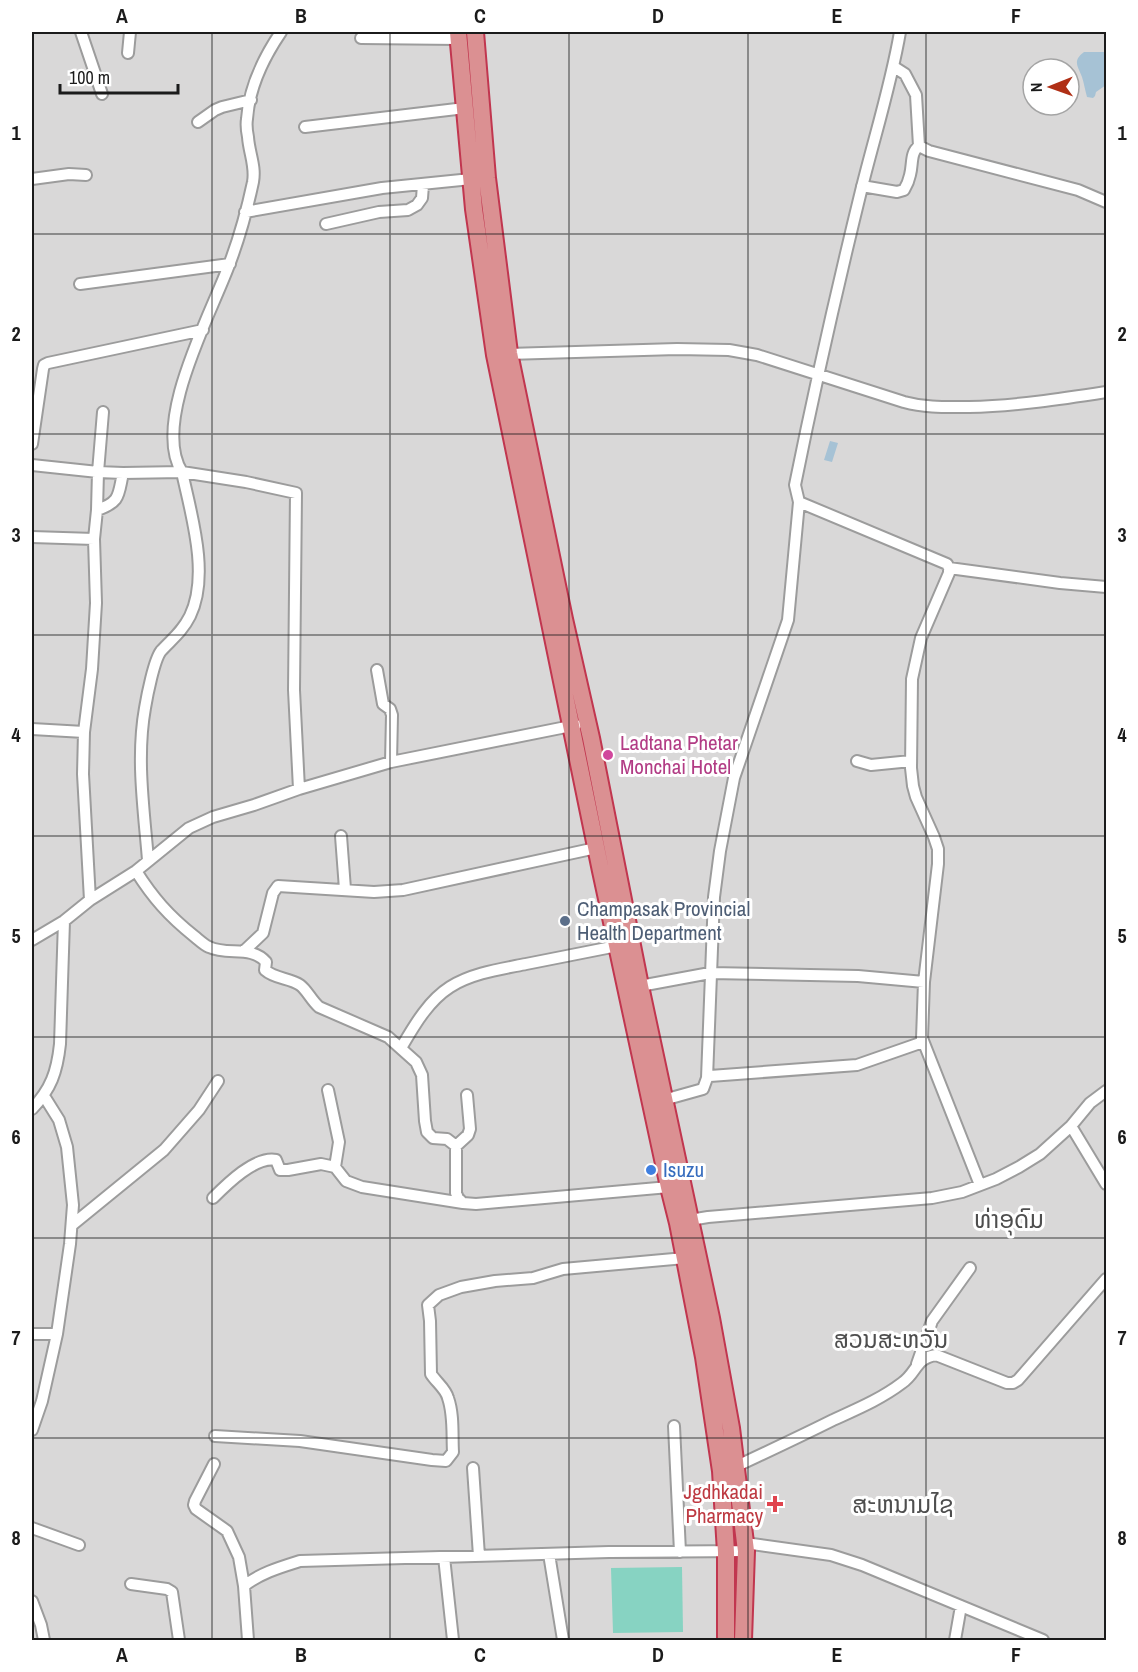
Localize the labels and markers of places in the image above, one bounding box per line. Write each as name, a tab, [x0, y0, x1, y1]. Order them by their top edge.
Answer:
place label: Ladtana Phetar Monchai Hotel	[620, 728, 738, 781]
marker: Ladtana Phetar Monchai Hotel	[601, 748, 615, 762]
place label: Champasak Provincial Health Department	[577, 894, 750, 947]
marker: Champasak Provincial Health Department	[558, 914, 572, 928]
place label: Isuzu	[663, 1155, 704, 1184]
marker: Isuzu	[644, 1163, 658, 1177]
place label: Jgdhkadai Pharmacy	[684, 1477, 763, 1530]
marker: Jgdhkadai Pharmacy	[768, 1497, 782, 1511]

